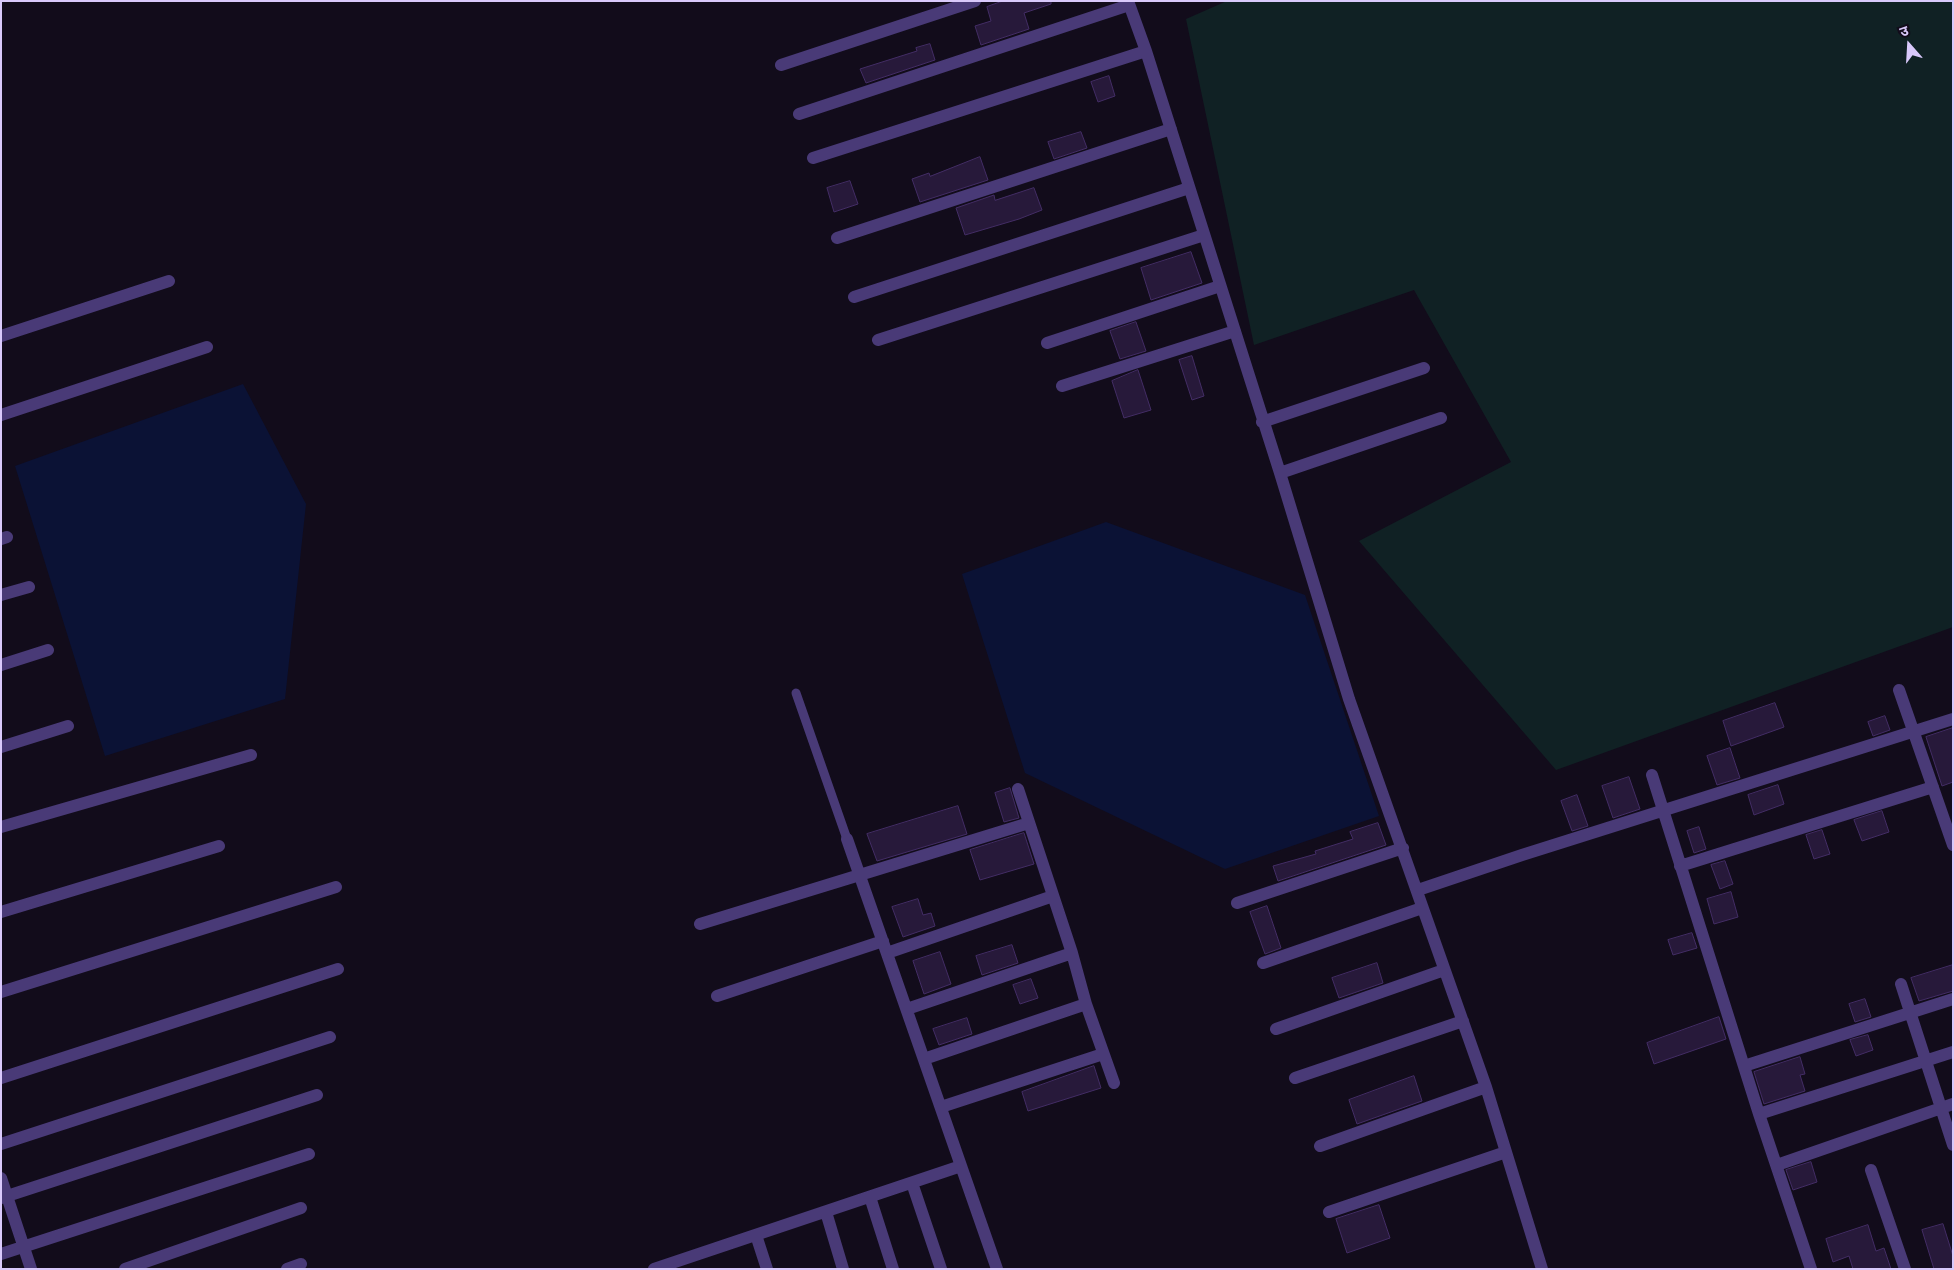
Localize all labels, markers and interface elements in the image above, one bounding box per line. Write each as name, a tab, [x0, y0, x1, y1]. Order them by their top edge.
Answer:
north arrow	[1884, 20, 1934, 70]
text: उ	[1897, 21, 1911, 40]

